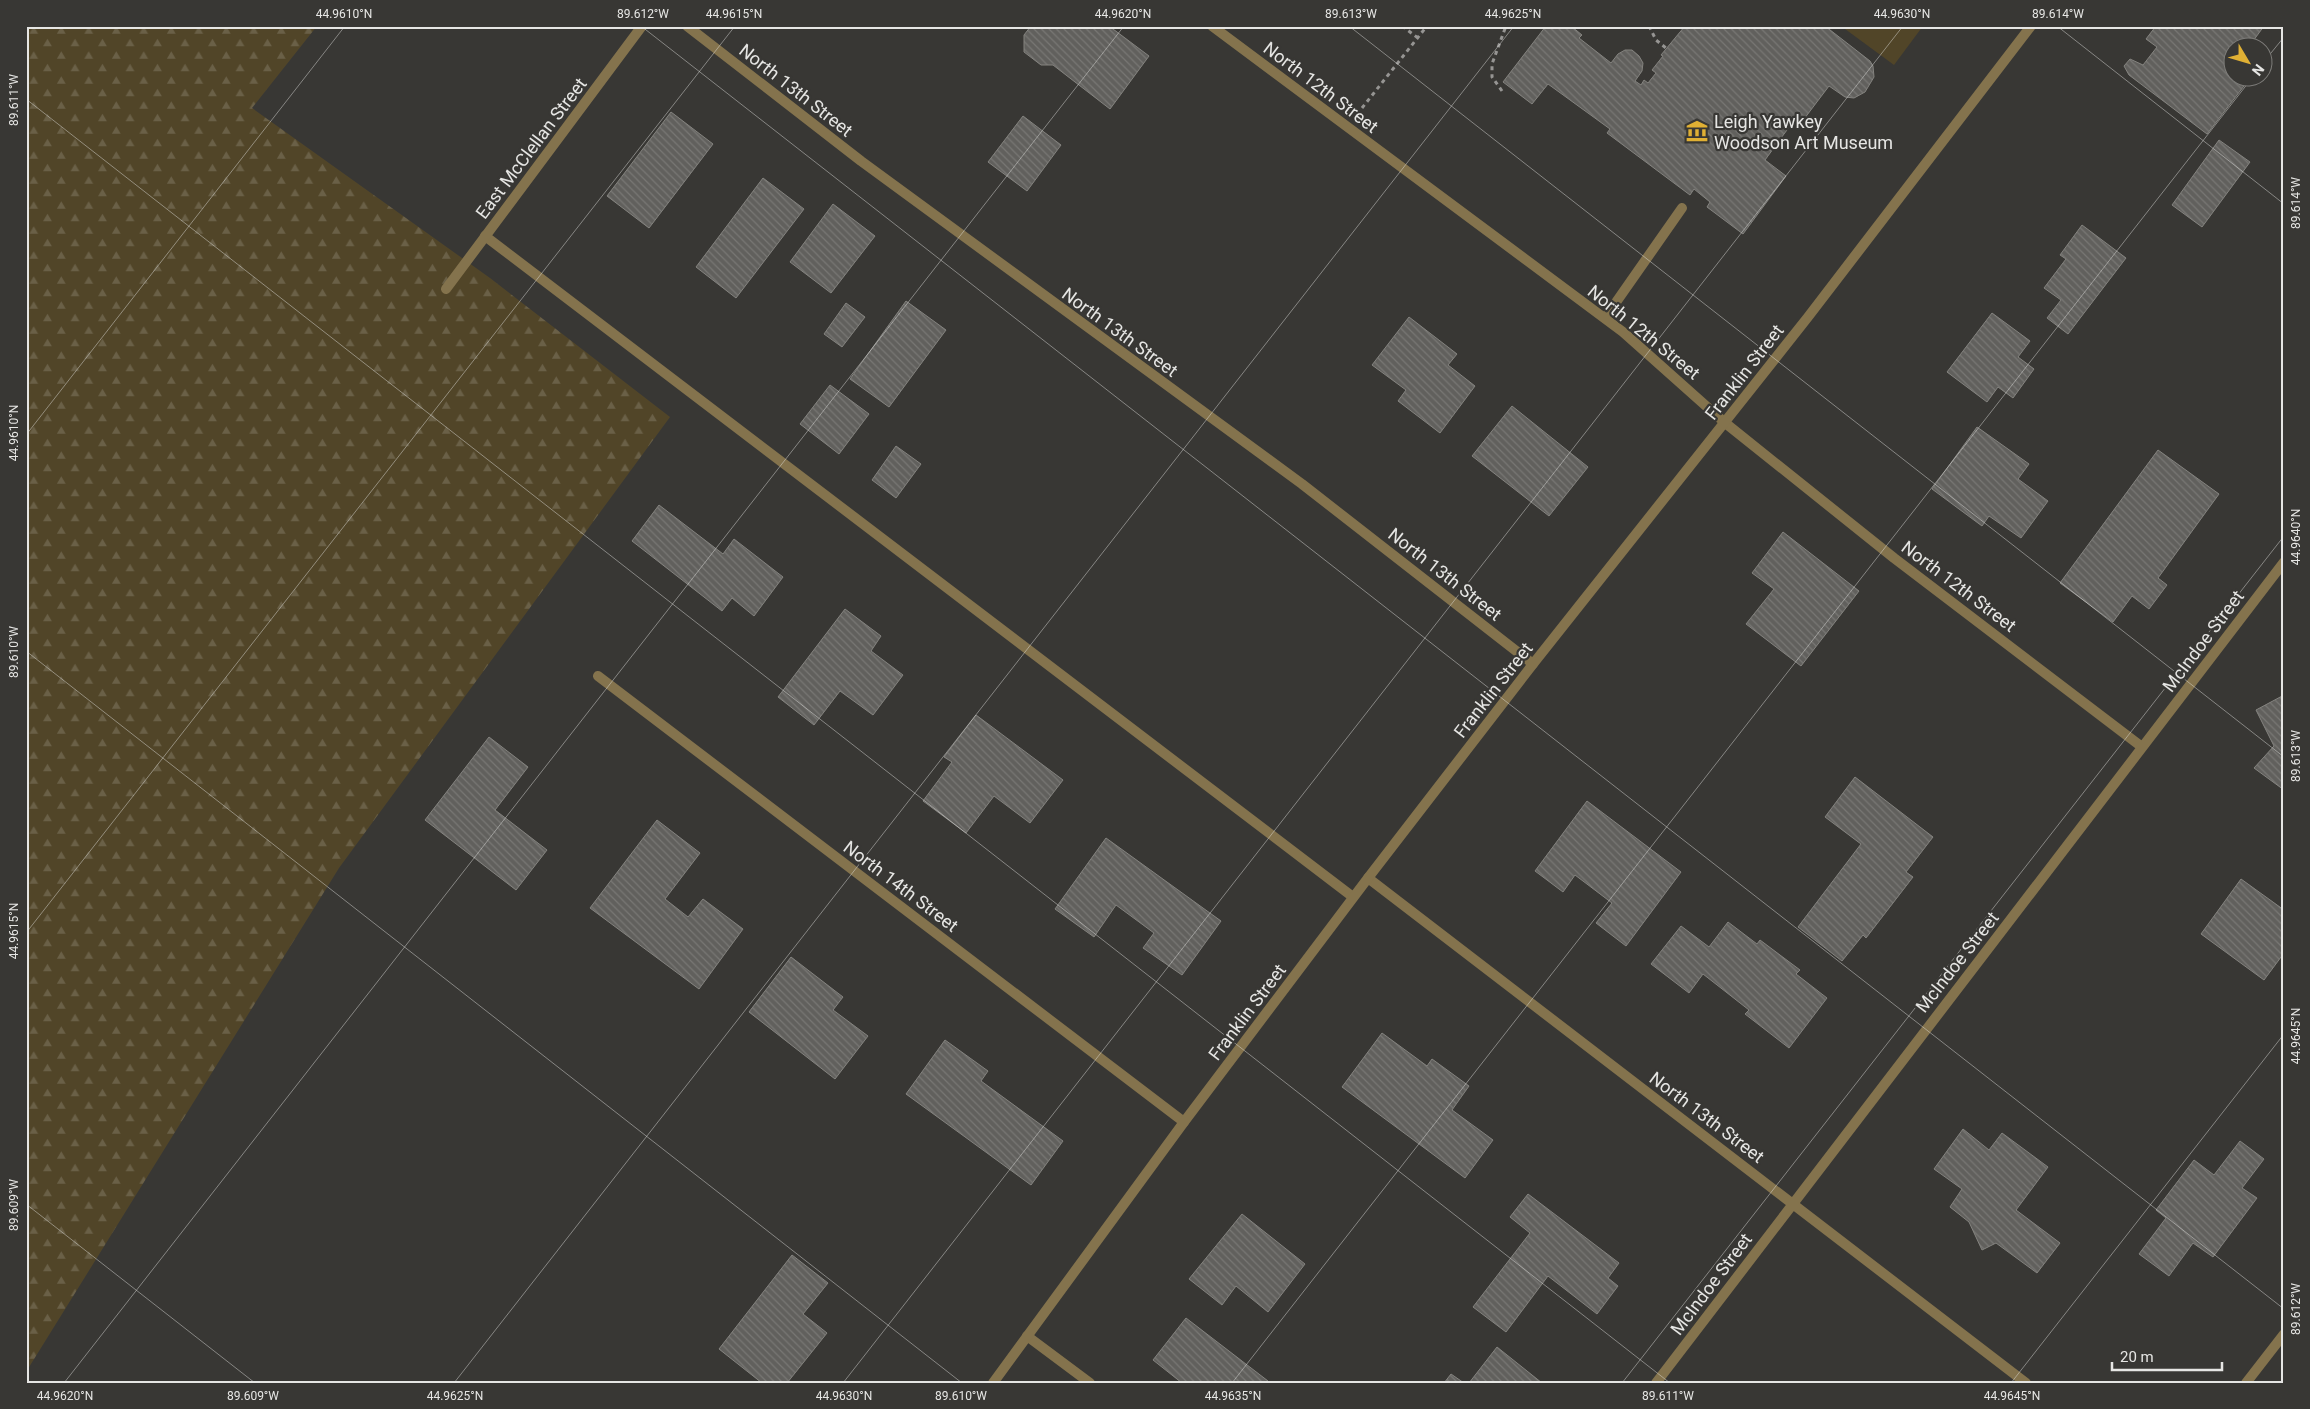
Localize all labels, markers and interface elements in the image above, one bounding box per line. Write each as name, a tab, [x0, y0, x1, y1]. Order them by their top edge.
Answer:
text: 44.9610°N	[316, 7, 372, 21]
text: 89.612°W	[617, 7, 669, 21]
text: 44.9615°N	[706, 7, 762, 21]
text: 44.9620°N	[1095, 7, 1151, 21]
text: 89.613°W	[1325, 7, 1377, 21]
text: 44.9625°N	[1485, 7, 1541, 21]
text: 44.9630°N	[1874, 7, 1930, 21]
text: 89.614°W	[2032, 7, 2084, 21]
street label: North 12th Street	[1260, 37, 1382, 137]
north arrow	[2222, 38, 2272, 88]
street label: North 13th Street	[735, 39, 857, 141]
text: N	[2249, 61, 2268, 79]
street label: East McClellan Street	[471, 73, 591, 223]
text: 89.611°W	[7, 74, 21, 126]
place label: Leigh Yawkey Woodson Art Museum	[1714, 111, 1893, 153]
museum icon: Leigh Yawkey Woodson Art Museum	[1684, 118, 1710, 144]
text: 89.614°W	[2289, 177, 2303, 229]
street label: North 12th Street	[1584, 280, 1704, 384]
street label: North 13th Street	[1058, 283, 1182, 381]
street label: Franklin Street	[1700, 320, 1788, 424]
text: 44.9610°N	[7, 405, 21, 461]
text: 44.9640°N	[2289, 509, 2303, 565]
street label: North 13th Street	[1384, 523, 1506, 625]
street label: North 12th Street	[1898, 536, 2020, 636]
street label: McIndoe Street	[2158, 586, 2248, 696]
text: 89.610°W	[7, 626, 21, 678]
street label: Franklin Street	[1449, 638, 1537, 742]
text: 89.613°W	[2289, 730, 2303, 782]
street label: North 14th Street	[840, 836, 962, 936]
text: 44.9615°N	[7, 903, 21, 959]
street label: McIndoe Street	[1911, 907, 2003, 1016]
street label: Franklin Street	[1204, 960, 1290, 1064]
text: 44.9645°N	[2289, 1008, 2303, 1064]
street label: North 13th Street	[1646, 1067, 1768, 1167]
text: 89.609°W	[7, 1179, 21, 1231]
street label: McIndoe Street	[1666, 1229, 1756, 1339]
text: 89.612°W	[2289, 1283, 2303, 1335]
scale bar	[2112, 1339, 2222, 1371]
text: 20 m	[2120, 1348, 2154, 1366]
text: 44.9620°N	[37, 1389, 93, 1403]
text: 89.609°W	[227, 1389, 279, 1403]
text: 44.9625°N	[427, 1389, 483, 1403]
text: 44.9630°N	[816, 1389, 872, 1403]
text: 89.610°W	[935, 1389, 987, 1403]
text: 44.9635°N	[1205, 1389, 1261, 1403]
text: 89.611°W	[1642, 1389, 1694, 1403]
text: 44.9645°N	[1984, 1389, 2040, 1403]

